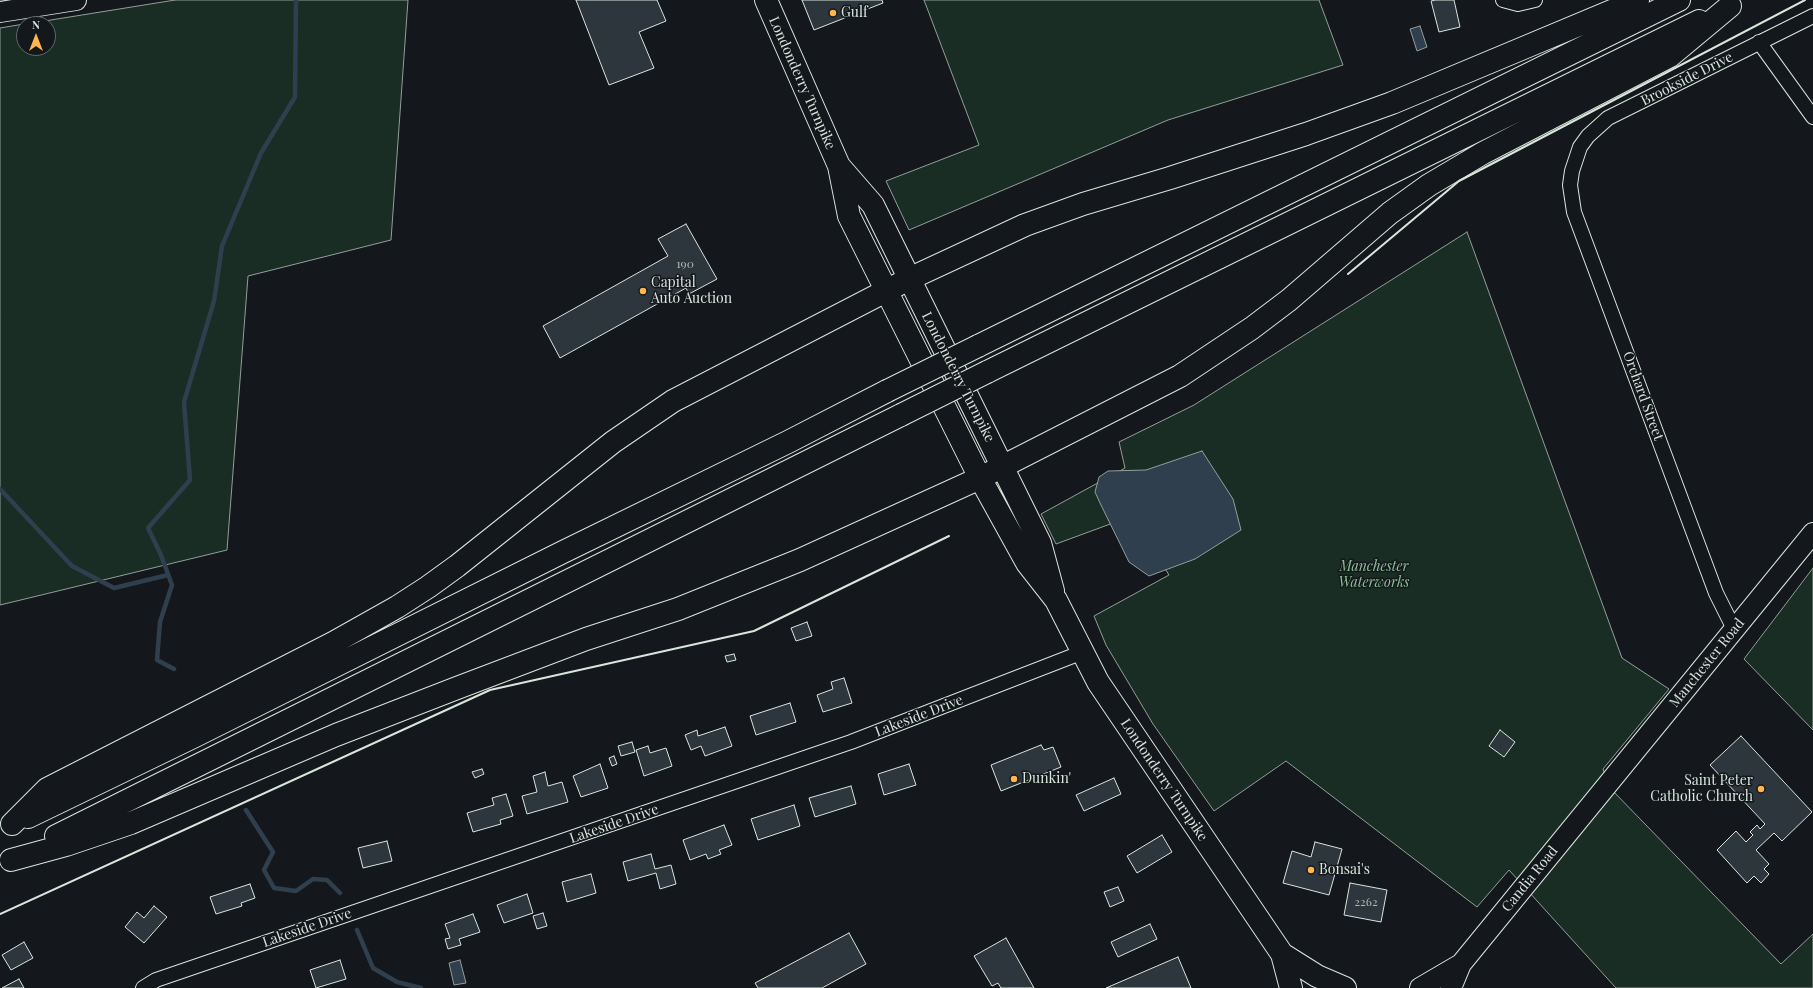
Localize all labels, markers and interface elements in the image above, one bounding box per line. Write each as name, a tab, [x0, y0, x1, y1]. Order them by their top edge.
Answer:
place label: Gulf	[841, 5, 868, 21]
marker: Gulf	[828, 8, 838, 18]
street label: Londonderry Turnpike	[765, 14, 839, 152]
north arrow	[16, 16, 56, 56]
text: N	[32, 17, 40, 32]
street label: Brookside Drive	[1638, 49, 1736, 109]
house number: 190	[676, 257, 694, 271]
place label: Capital Auto Auction	[651, 275, 732, 308]
marker: Capital Auto Auction	[638, 286, 648, 296]
street label: Londonderry Turnpike	[918, 309, 998, 445]
street label: Orchard Street	[1619, 349, 1667, 443]
park label: Manchester Waterworks	[1339, 559, 1409, 592]
street label: Manchester Road	[1666, 615, 1748, 711]
street label: Lakeside Drive	[873, 692, 965, 740]
street label: Londonderry Turnpike	[1117, 716, 1211, 844]
place label: Dunkin'	[1022, 771, 1071, 787]
place label: Saint Peter Catholic Church	[1650, 773, 1753, 806]
marker: Dunkin'	[1009, 774, 1019, 784]
marker: Saint Peter Catholic Church	[1756, 784, 1766, 794]
street label: Lakeside Drive	[567, 801, 661, 847]
street label: Candia Road	[1498, 843, 1562, 915]
place label: Bonsai's	[1319, 862, 1370, 878]
marker: Bonsai's	[1306, 865, 1316, 875]
house number: 2262	[1354, 895, 1378, 909]
street label: Lakeside Drive	[260, 905, 354, 951]

